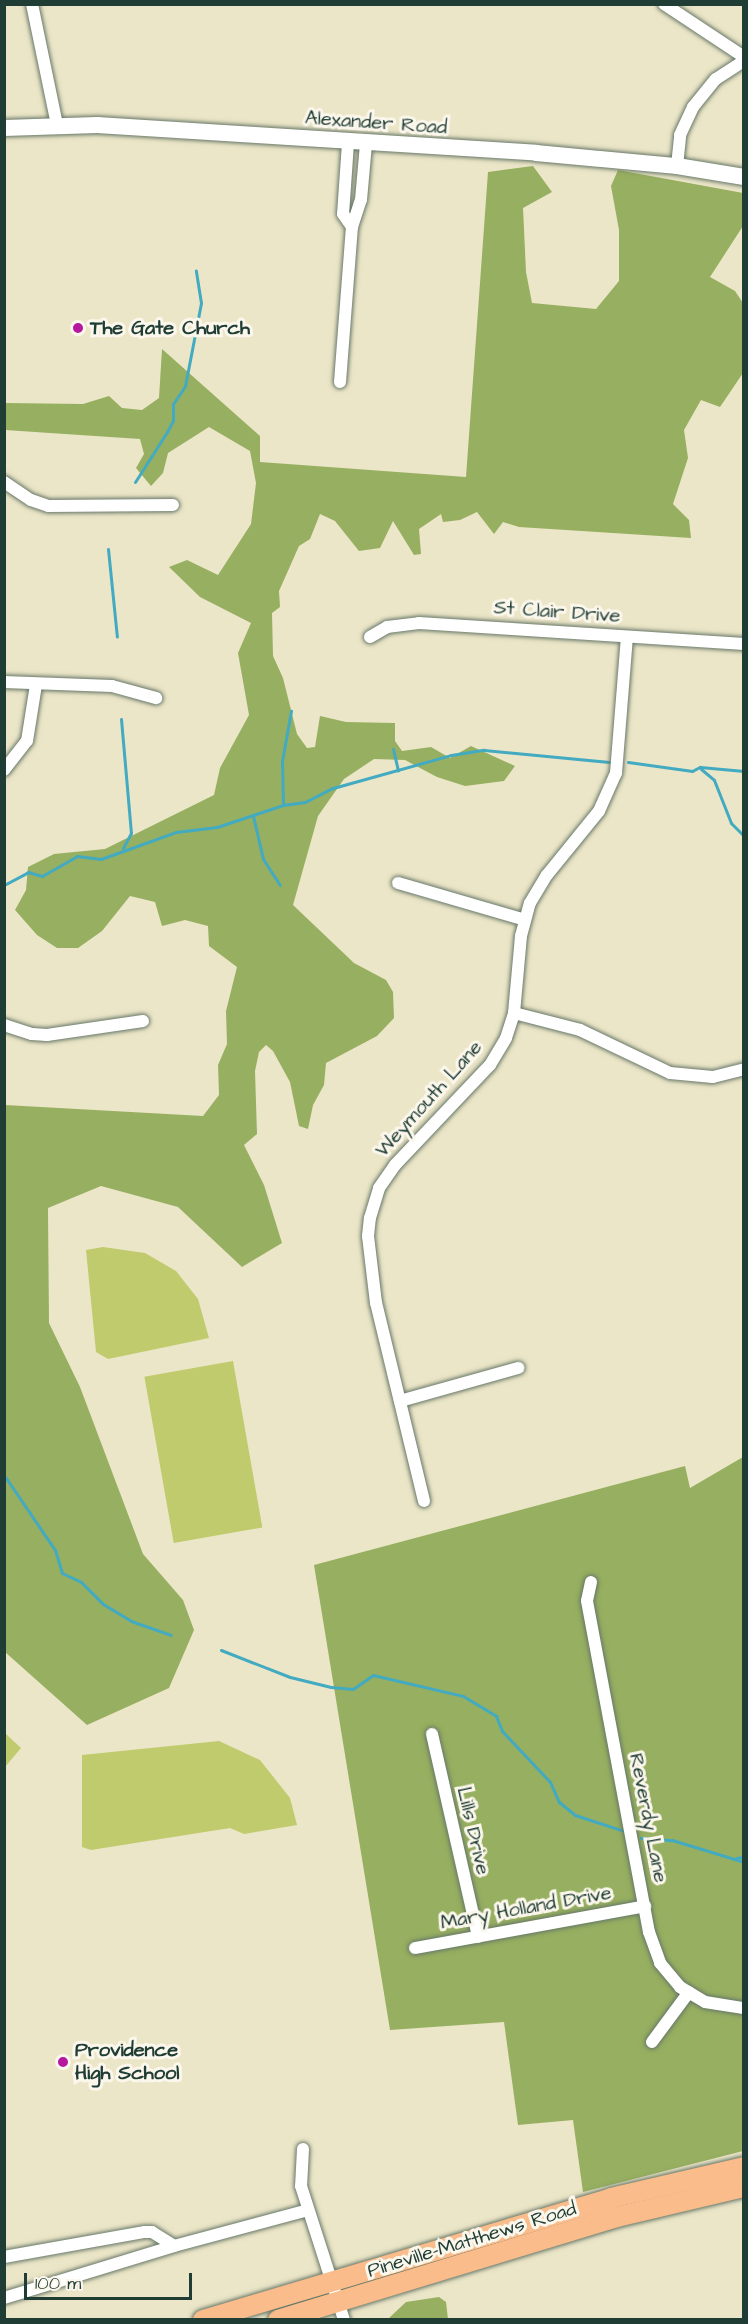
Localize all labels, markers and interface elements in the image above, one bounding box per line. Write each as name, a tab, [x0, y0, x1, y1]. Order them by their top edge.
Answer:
street label: Alexander Road	[304, 106, 448, 140]
place label: The Gate Church	[90, 316, 250, 340]
marker: The Gate Church	[71, 321, 85, 335]
street label: St Clair Drive	[493, 596, 621, 628]
street label: Weymouth Lane	[370, 1036, 488, 1162]
street label: Reverdy Lane	[624, 1751, 672, 1885]
street label: Lills Drive	[451, 1785, 495, 1877]
street label: Mary Holland Drive	[439, 1881, 613, 1935]
place label: Providence High School	[75, 2038, 179, 2085]
marker: Providence High School	[56, 2055, 70, 2069]
street label: Pineville-Matthews Road	[365, 2197, 579, 2283]
scale bar	[27, 2261, 195, 2299]
text: 100 m	[35, 2271, 81, 2296]

